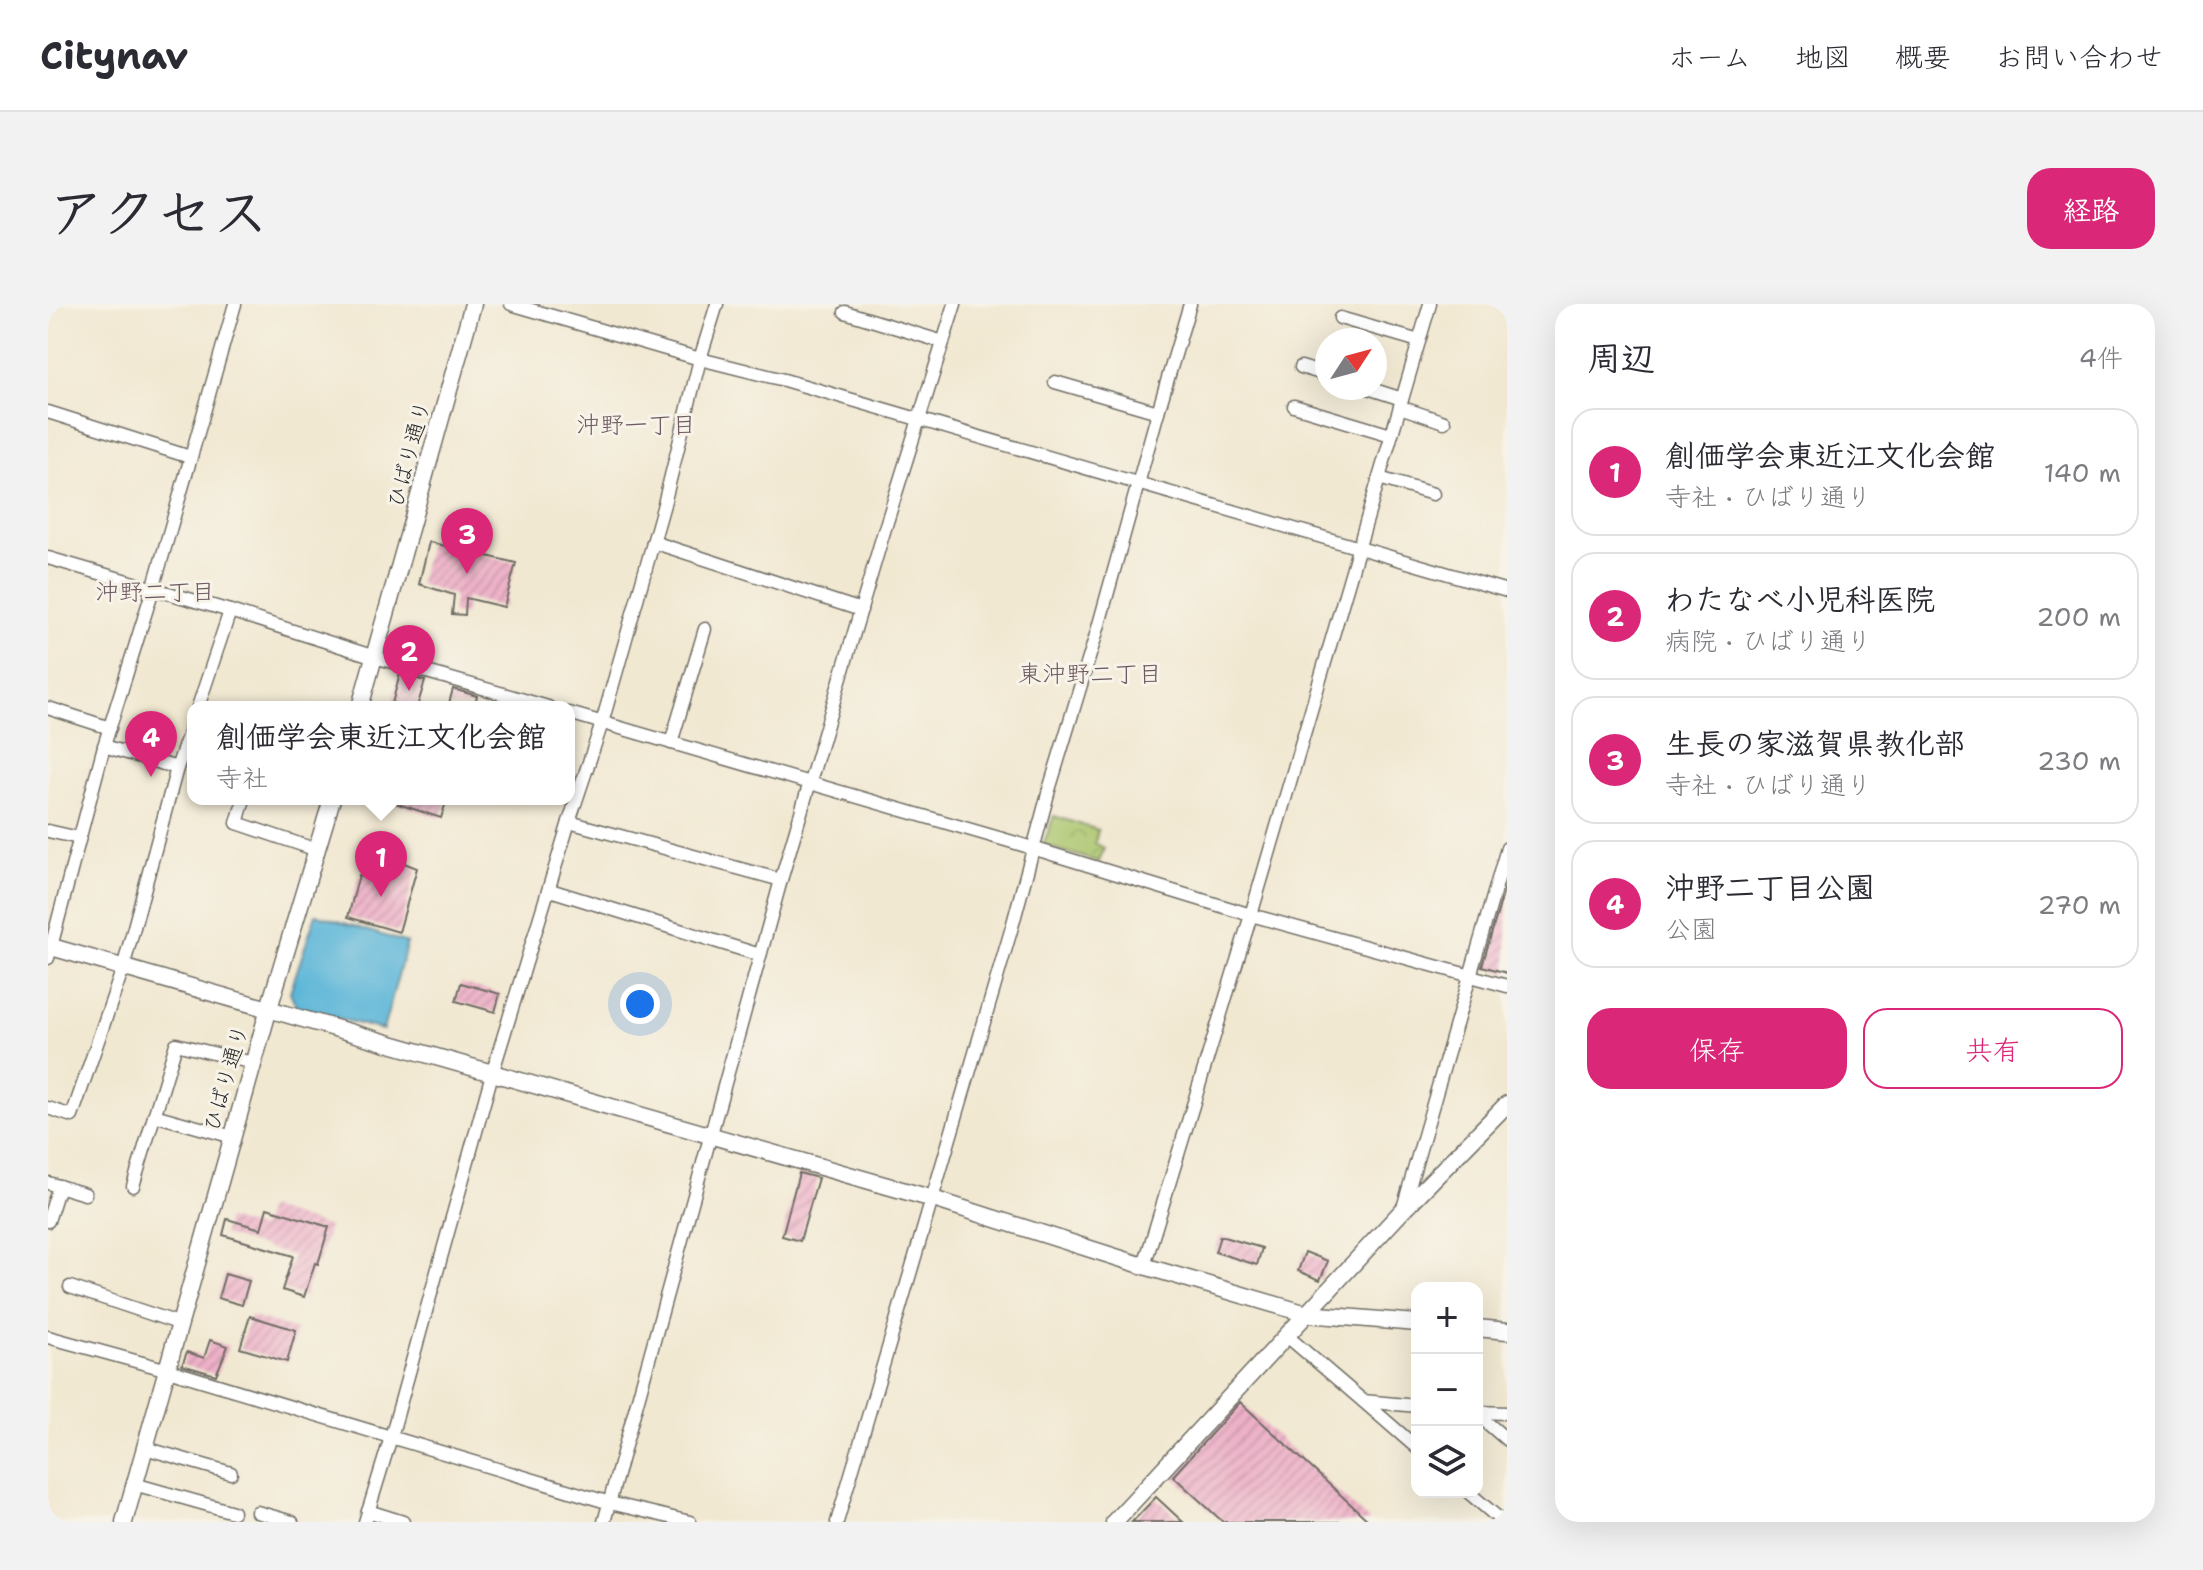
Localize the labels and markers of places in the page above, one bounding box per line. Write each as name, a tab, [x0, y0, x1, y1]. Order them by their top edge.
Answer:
pin: 3	[441, 508, 493, 574]
pin: 2	[383, 625, 435, 691]
pin: 4	[125, 711, 177, 777]
pin: 1	[355, 831, 407, 897]

